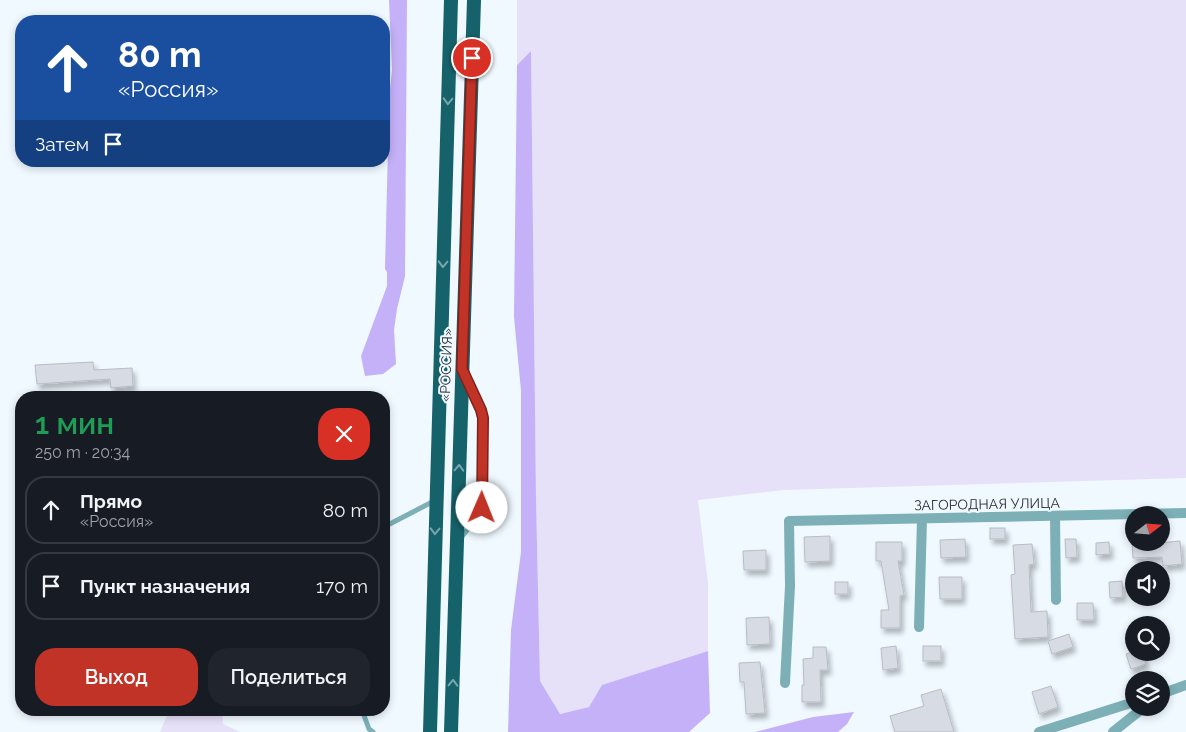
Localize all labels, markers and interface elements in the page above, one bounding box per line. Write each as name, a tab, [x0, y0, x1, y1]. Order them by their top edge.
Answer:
text: 80 m	[118, 34, 202, 75]
icon: ahead	[35, 35, 100, 100]
pin	[451, 37, 493, 79]
icon: arrive	[458, 44, 486, 72]
text: «Россия»	[118, 76, 219, 102]
one-way arrow	[443, 98, 453, 105]
icon: arrive	[99, 130, 127, 158]
text: Затем	[35, 133, 89, 155]
one-way arrow	[438, 260, 448, 268]
street label: «РОССИЯ»	[437, 328, 455, 402]
text: 1 мин	[35, 406, 114, 441]
button: close	[318, 408, 370, 460]
text: 250 m · 20:34	[35, 443, 130, 462]
one-way arrow	[454, 464, 464, 472]
position arrow	[455, 481, 507, 533]
text: Прямо	[80, 490, 142, 512]
street label: ЗАГОРОДНАЯ УЛИЦА	[914, 495, 1061, 513]
icon: ahead	[37, 496, 65, 524]
text: 80 m	[323, 499, 368, 521]
north arrow	[1125, 506, 1170, 551]
map controls	[1125, 506, 1170, 716]
text: «Россия»	[80, 512, 153, 531]
one-way arrow	[430, 527, 441, 535]
button: sound	[1125, 561, 1170, 606]
icon: arrive	[37, 572, 65, 600]
text: Пункт назначения	[80, 575, 250, 597]
text: 170 m	[316, 575, 368, 597]
button: search	[1125, 616, 1170, 661]
button: Выход	[35, 648, 198, 706]
button: Поделиться	[208, 648, 370, 706]
button: layers	[1125, 671, 1170, 716]
one-way arrow	[447, 679, 458, 687]

